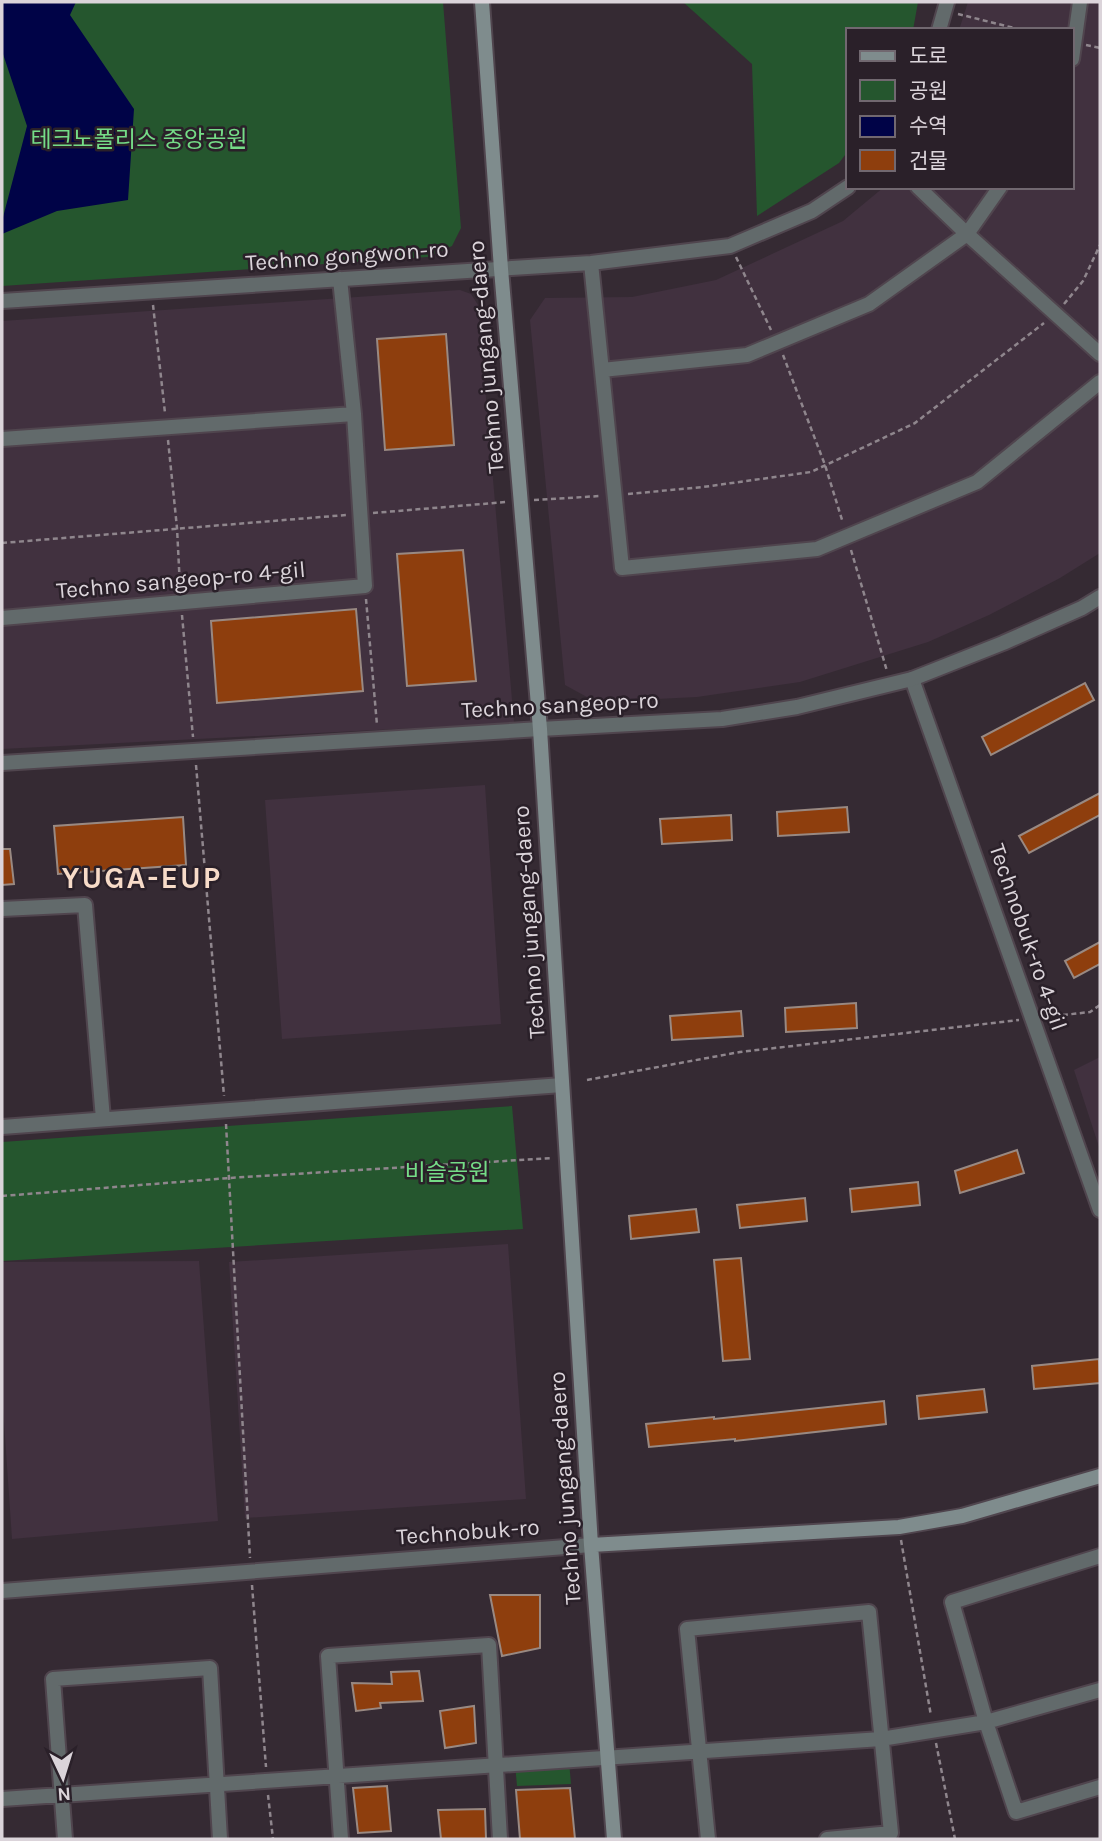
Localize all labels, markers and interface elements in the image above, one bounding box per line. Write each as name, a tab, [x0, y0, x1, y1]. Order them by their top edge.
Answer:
legend	[846, 28, 1074, 189]
text: 도로	[909, 44, 948, 68]
text: 공원	[909, 79, 948, 103]
text: 수역	[909, 114, 948, 138]
park label: 테크노폴리스 중앙공원	[30, 126, 248, 153]
text: 건물	[909, 149, 948, 173]
street label: Techno gongwon-ro	[244, 235, 450, 277]
street label: Techno jungang-daero	[462, 239, 510, 475]
street label: Techno sangeop-ro 4-gil	[55, 556, 307, 604]
street label: Techno sangeop-ro	[461, 686, 659, 724]
street label: Techno jungang-daero	[507, 804, 551, 1040]
street label: Technobuk-ro 4-gil	[983, 840, 1073, 1034]
district label: YUGA-EUP	[62, 860, 222, 896]
park label: 비슬공원	[405, 1159, 489, 1186]
street label: Techno jungang-daero	[543, 1370, 587, 1606]
street label: Technobuk-ro	[396, 1514, 540, 1550]
north arrow	[28, 1743, 98, 1813]
text: N	[57, 1783, 72, 1805]

